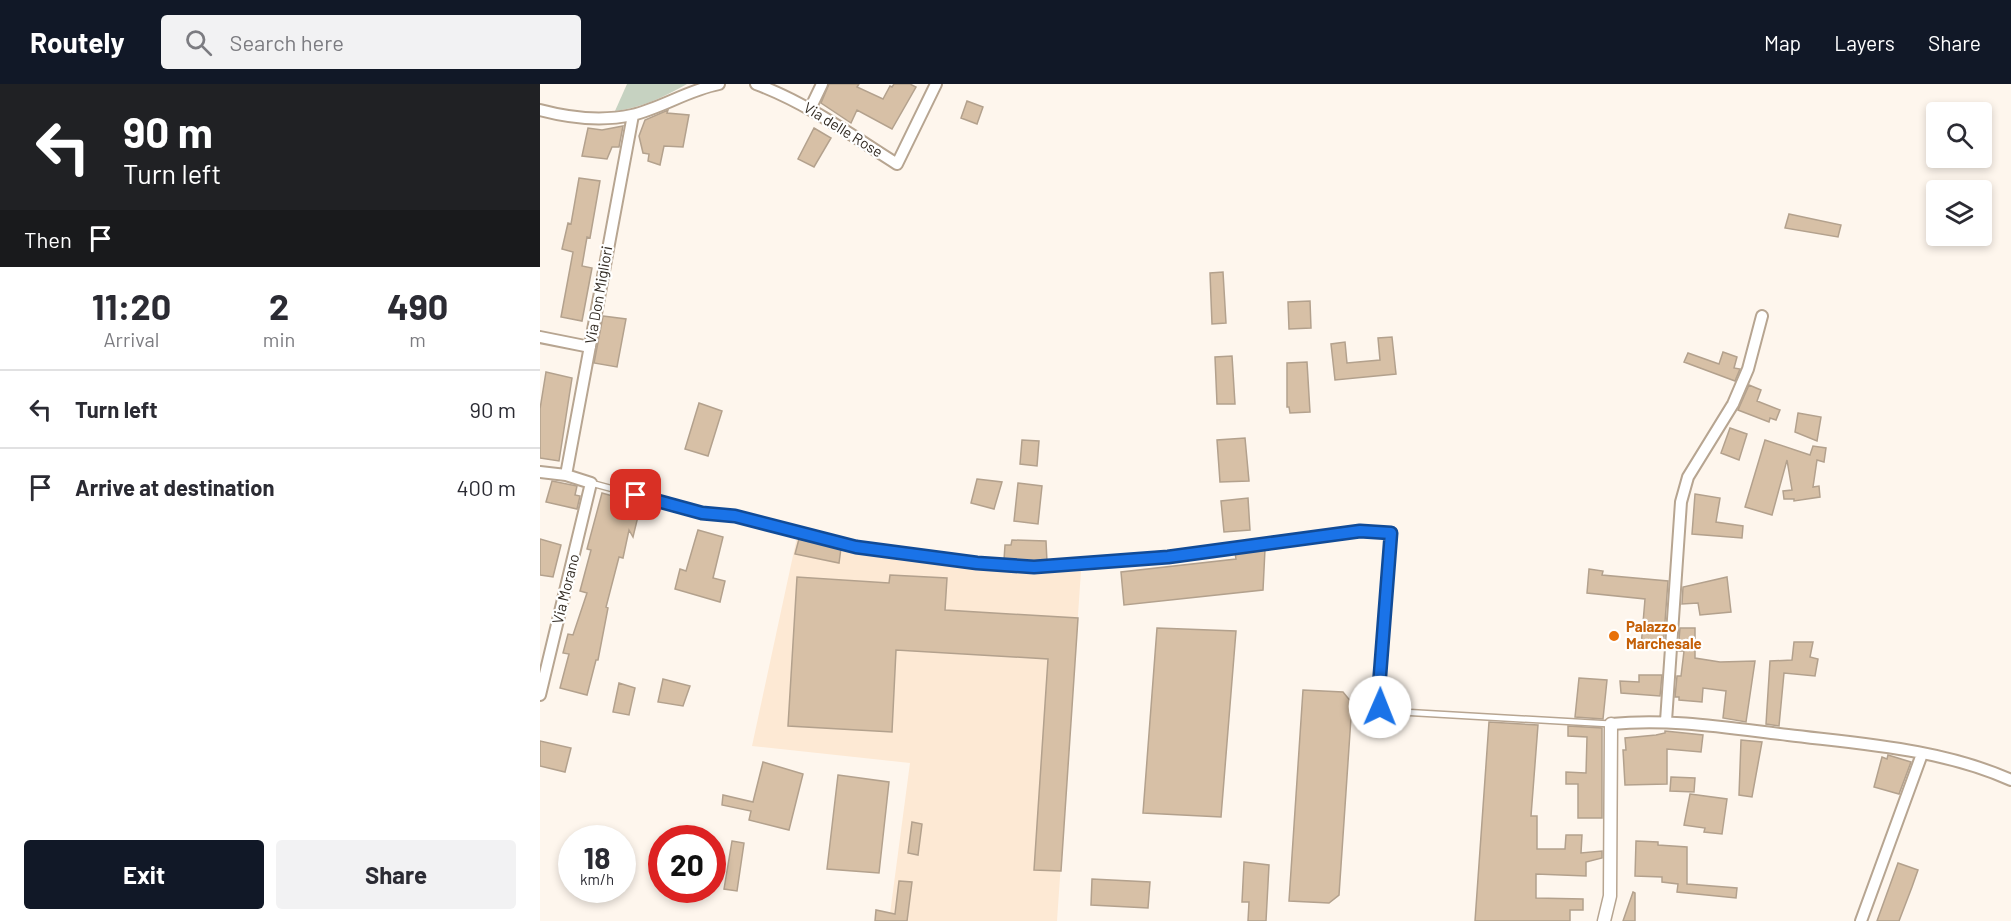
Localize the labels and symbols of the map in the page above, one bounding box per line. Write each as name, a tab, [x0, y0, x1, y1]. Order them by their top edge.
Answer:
street label: Via delle Rose	[801, 98, 886, 161]
street label: Via Don Migliori	[581, 244, 615, 345]
pin	[610, 469, 661, 520]
street label: Via Morano	[548, 552, 582, 626]
place label: Palazzo Marchesale	[1626, 617, 1702, 652]
marker: Palazzo Marchesale	[1607, 629, 1621, 643]
position arrow	[1348, 675, 1412, 739]
speed limit sign: 20	[648, 825, 726, 903]

